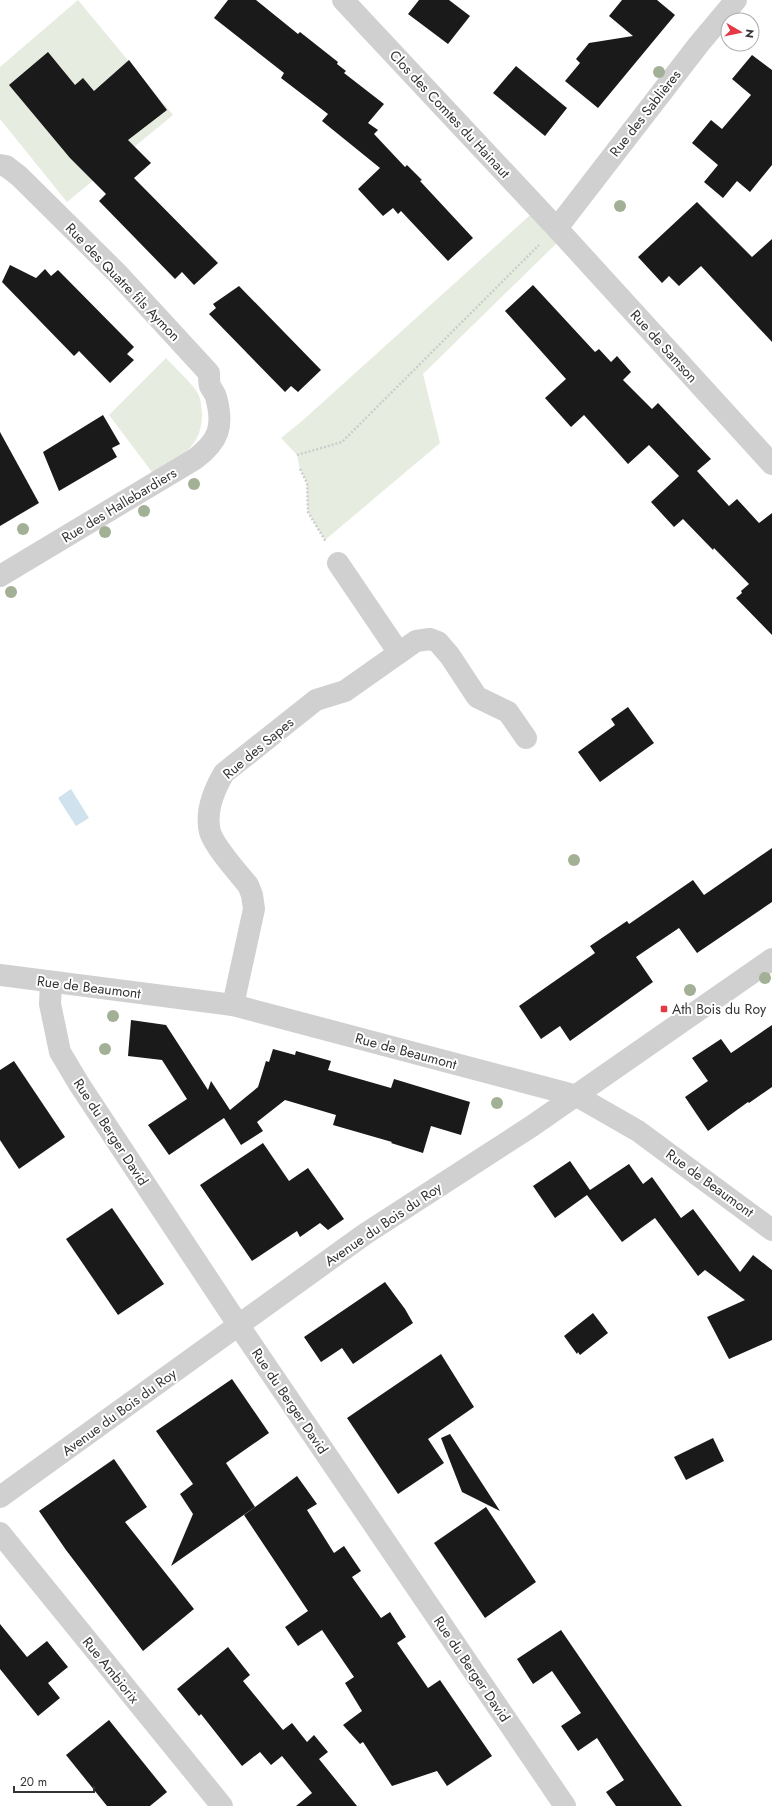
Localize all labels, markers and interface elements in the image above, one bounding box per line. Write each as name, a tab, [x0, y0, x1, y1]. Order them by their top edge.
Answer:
north arrow	[720, 12, 760, 52]
text: N	[741, 28, 758, 39]
street label: Clos des Comtes du Hainaut	[385, 46, 515, 183]
street label: Rue des Sablières	[605, 65, 686, 161]
street label: Rue des Quatre fils Aymon	[61, 218, 185, 346]
street label: Rue de Samson	[626, 305, 702, 387]
street label: Rue des Hallebardiers	[58, 463, 181, 547]
street label: Rue des Sapes	[218, 712, 298, 784]
street label: Rue de Beaumont	[36, 971, 143, 1003]
place label: Ath Bois du Roy	[672, 999, 767, 1019]
marker: Ath Bois du Roy	[659, 1004, 669, 1014]
street label: Rue de Beaumont	[353, 1028, 460, 1074]
street label: Rue du Berger David	[69, 1075, 153, 1189]
street label: Rue de Beaumont	[662, 1144, 759, 1222]
street label: Avenue du Bois du Roy	[321, 1177, 446, 1271]
street label: Rue du Berger David	[247, 1344, 333, 1458]
street label: Avenue du Bois du Roy	[58, 1363, 181, 1460]
street label: Rue du Berger David	[429, 1612, 515, 1726]
street label: Rue Ambiorix	[78, 1632, 144, 1708]
scale bar	[14, 1768, 94, 1794]
text: 20 m	[20, 1773, 47, 1791]

